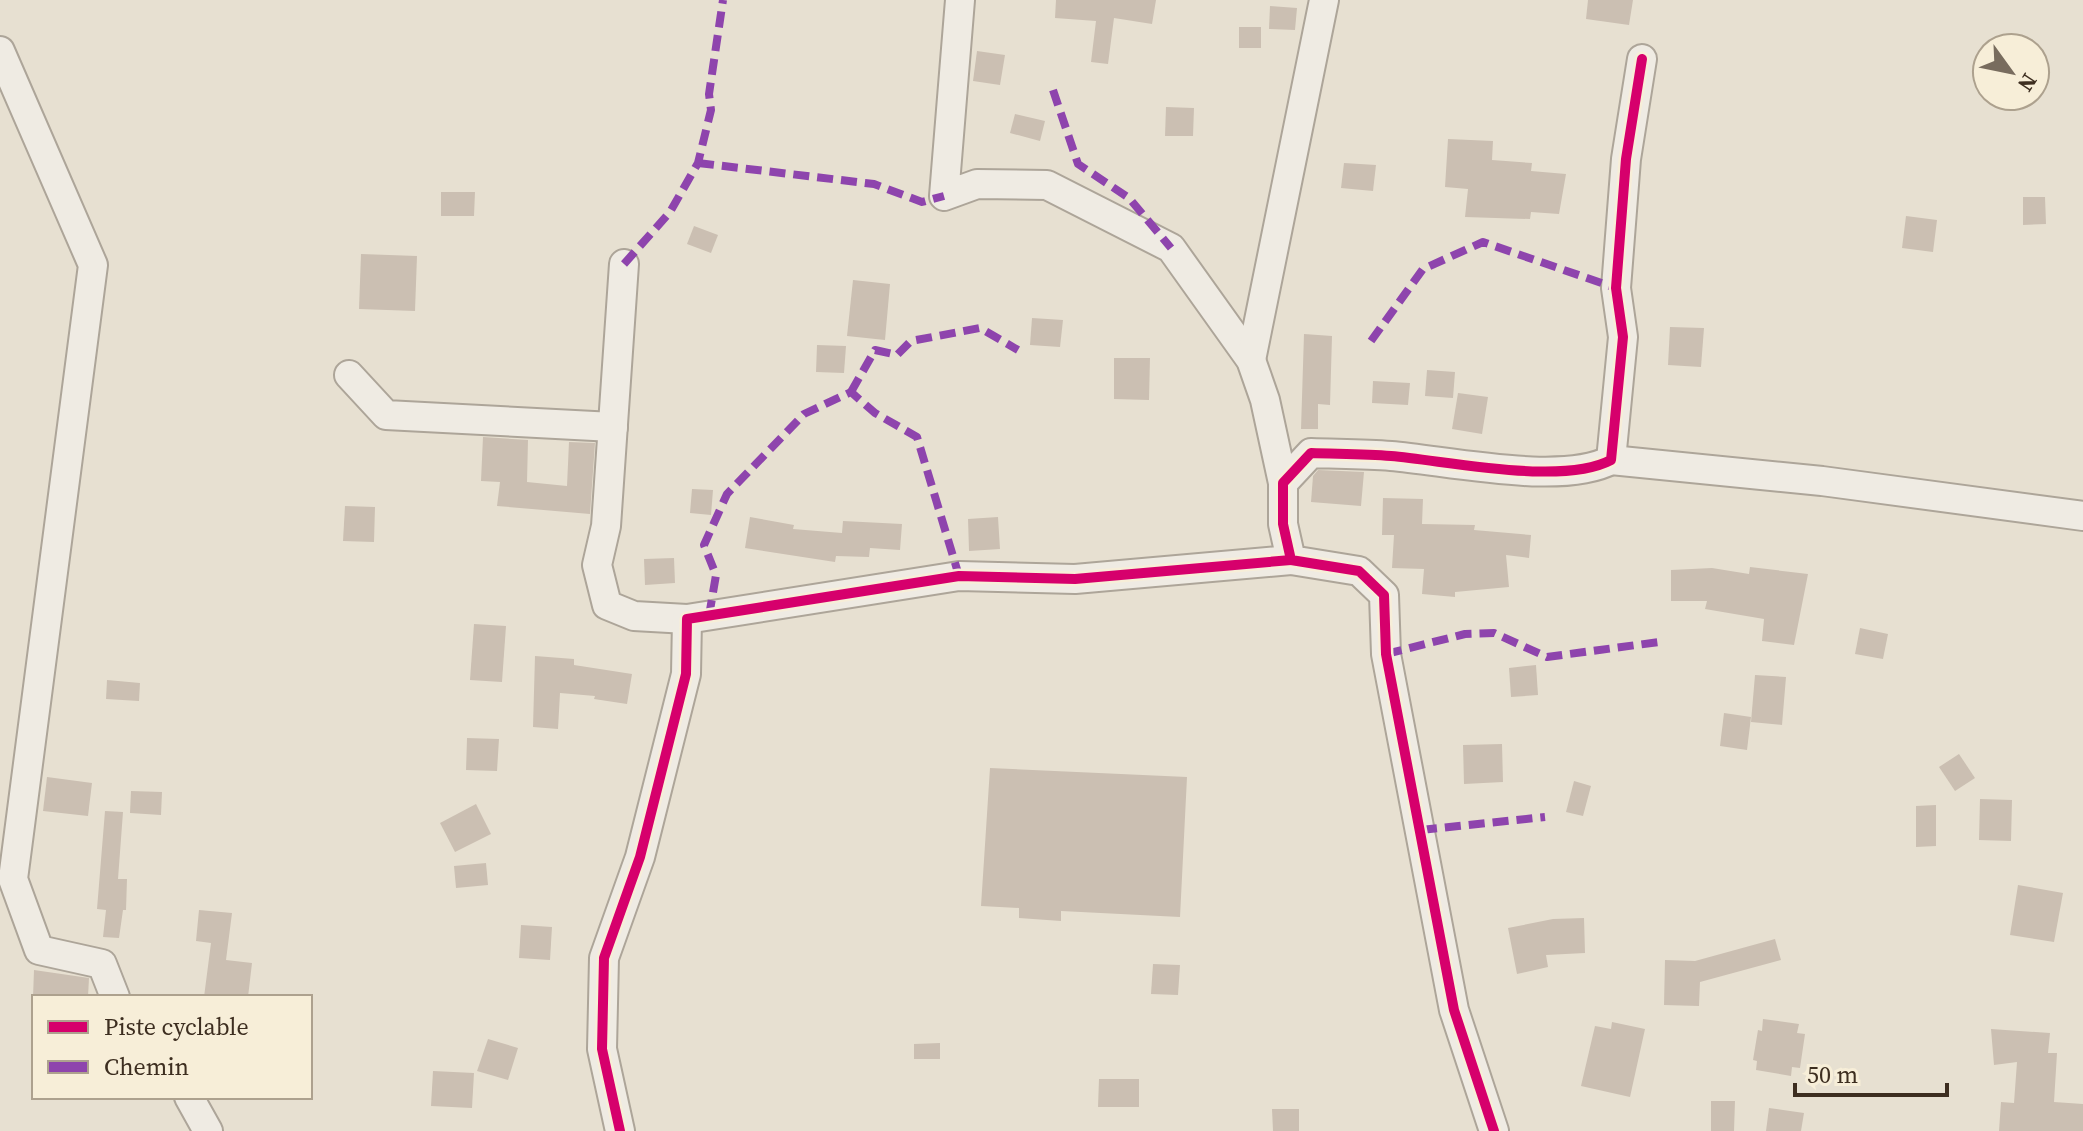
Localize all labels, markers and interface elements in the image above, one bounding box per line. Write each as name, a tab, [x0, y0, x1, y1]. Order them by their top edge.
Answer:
north arrow	[1971, 32, 2051, 112]
text: N	[2011, 68, 2045, 98]
legend	[32, 995, 312, 1099]
text: Piste cyclable	[104, 1010, 249, 1043]
scale bar	[1795, 1047, 1947, 1097]
text: Chemin	[104, 1050, 189, 1083]
text: 50 m	[1807, 1058, 1858, 1091]

